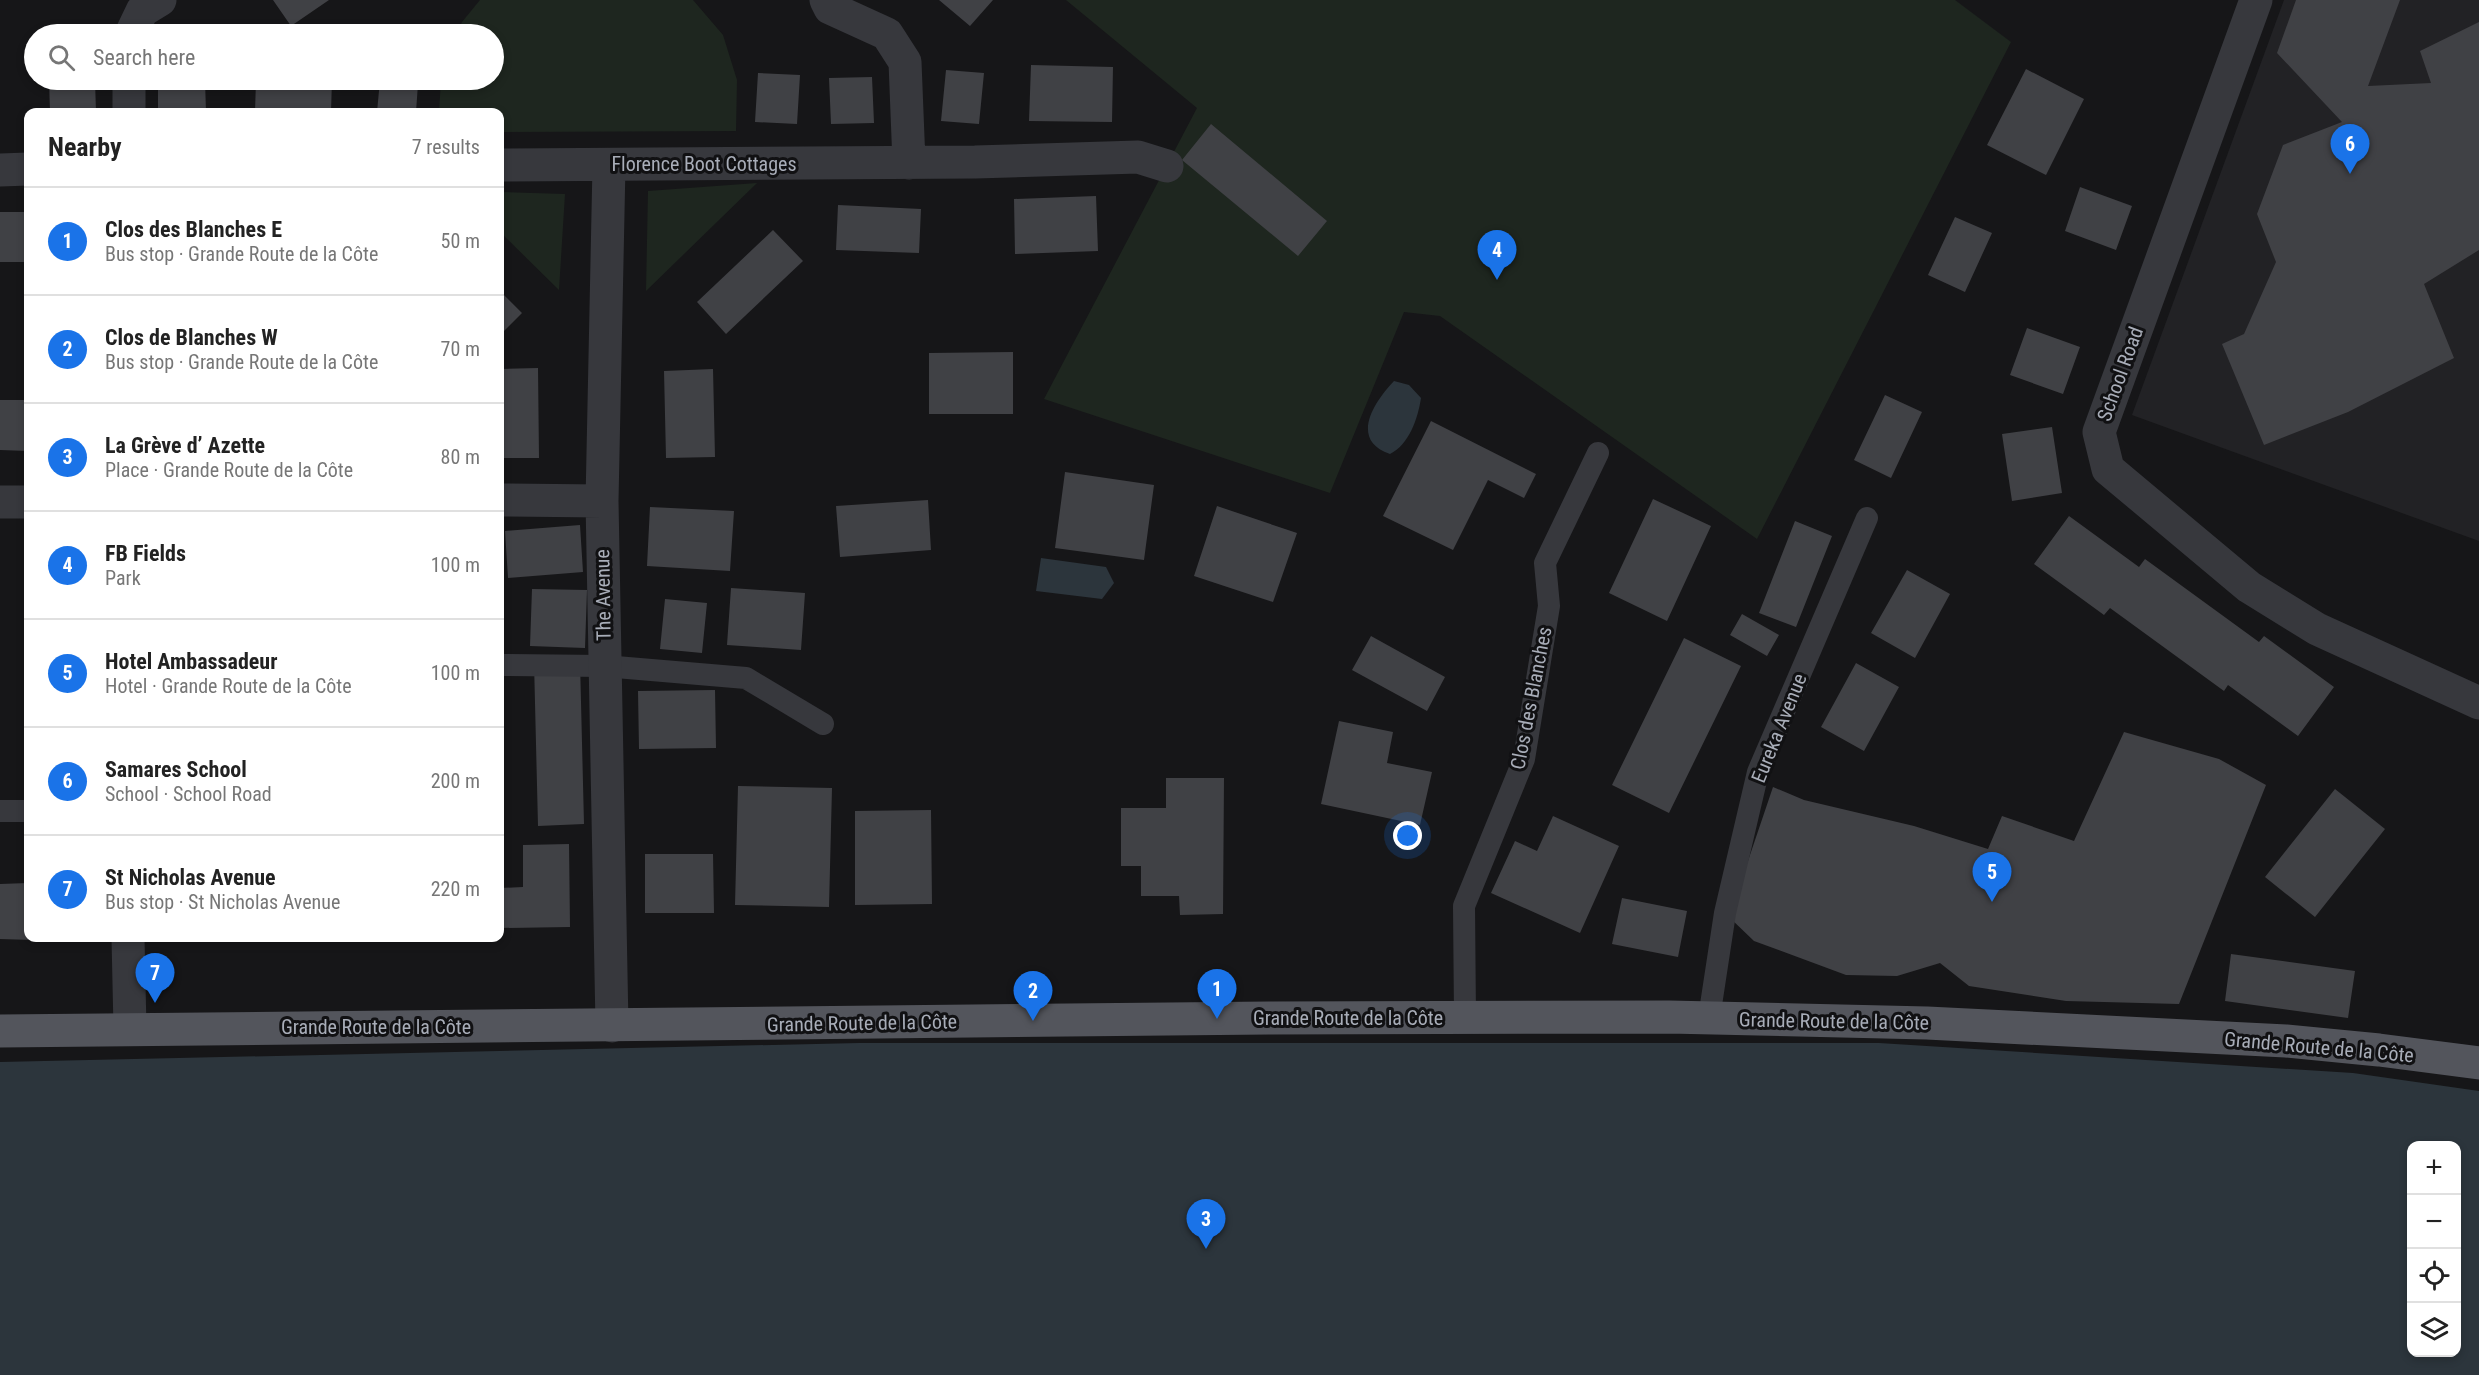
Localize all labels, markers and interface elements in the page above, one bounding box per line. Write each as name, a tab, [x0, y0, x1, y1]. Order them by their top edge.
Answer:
search box	[24, 24, 504, 90]
icon: search	[45, 41, 78, 74]
text: Search here	[93, 45, 195, 70]
pin: 6	[2330, 124, 2370, 174]
text: Nearby	[48, 132, 122, 162]
text: 7 results	[412, 135, 480, 159]
street label: Florence Boot Cottages	[611, 152, 797, 176]
text: Clos des Blanches E	[105, 217, 282, 242]
text: 1	[62, 229, 73, 253]
text: 50 m	[441, 229, 480, 253]
pin: 4	[1478, 230, 1516, 280]
text: Bus stop · Grande Route de la Côte	[105, 242, 378, 266]
street label: School Road	[2092, 324, 2148, 424]
text: Clos de Blanches W	[105, 325, 278, 350]
text: 2	[62, 337, 73, 361]
text: 70 m	[441, 337, 480, 361]
text: Bus stop · Grande Route de la Côte	[105, 350, 378, 374]
text: La Grève d’ Azette	[105, 433, 265, 458]
text: 3	[62, 445, 73, 469]
text: 80 m	[441, 445, 480, 469]
text: Place · Grande Route de la Côte	[105, 458, 353, 482]
text: FB Fields	[105, 541, 186, 566]
street label: The Avenue	[590, 549, 616, 641]
text: 4	[62, 553, 73, 577]
text: 100 m	[431, 553, 480, 577]
text: Park	[105, 566, 141, 590]
street label: Clos des Blanches	[1505, 625, 1557, 771]
text: Hotel Ambassadeur	[105, 649, 277, 674]
text: 5	[62, 661, 73, 685]
text: 100 m	[431, 661, 480, 685]
street label: Eureka Avenue	[1746, 670, 1812, 786]
text: Hotel · Grande Route de la Côte	[105, 674, 352, 698]
text: Samares School	[105, 757, 247, 782]
text: 6	[62, 769, 73, 793]
text: 200 m	[431, 769, 480, 793]
text: School · School Road	[105, 782, 272, 806]
your location	[1393, 821, 1422, 850]
pin: 5	[1972, 852, 2012, 902]
text: St Nicholas Avenue	[105, 865, 276, 890]
text: 7	[62, 877, 73, 901]
text: 220 m	[431, 877, 480, 901]
text: Bus stop · St Nicholas Avenue	[105, 890, 340, 914]
pin: 7	[136, 954, 174, 1003]
pin: 1	[1198, 970, 1236, 1019]
pin: 2	[1014, 972, 1052, 1021]
street label: Grande Route de la Côte	[1253, 1006, 1443, 1030]
street label: Grande Route de la Côte	[1739, 1007, 1929, 1035]
street label: Grande Route de la Côte	[767, 1009, 957, 1037]
street label: Grande Route de la Côte	[281, 1015, 471, 1039]
street label: Grande Route de la Côte	[2223, 1027, 2415, 1067]
map controls	[2407, 1141, 2461, 1357]
button: +	[2407, 1141, 2461, 1195]
button: −	[2407, 1195, 2461, 1249]
pin: 3	[1186, 1200, 1226, 1249]
button: locate	[2407, 1249, 2461, 1303]
button: layers	[2407, 1303, 2461, 1357]

